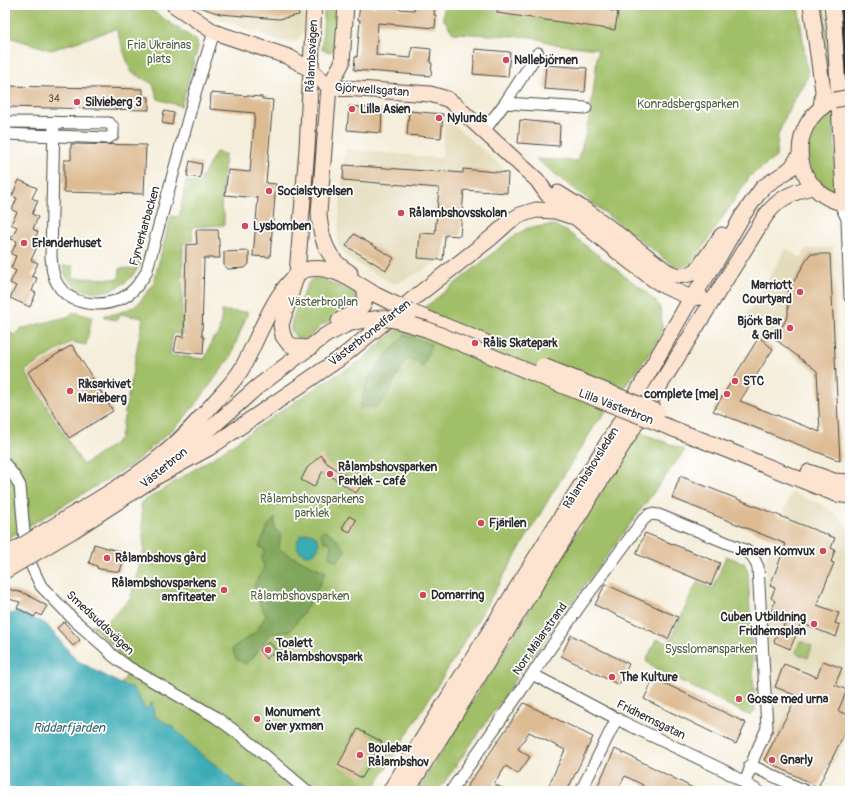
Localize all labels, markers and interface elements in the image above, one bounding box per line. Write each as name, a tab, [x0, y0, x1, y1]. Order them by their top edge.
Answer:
street label: Rålambsvägen	[303, 19, 321, 93]
park label: Fria Ukrainas plats	[127, 38, 192, 67]
place label: Nallebjörnen	[514, 53, 578, 68]
marker: Nallebjörnen	[501, 55, 511, 65]
street label: Gjörwellsgatan	[334, 80, 410, 100]
house number: 34	[48, 93, 60, 105]
place label: Silvieberg 3	[85, 95, 142, 110]
marker: Silvieberg 3	[72, 97, 82, 107]
park label: Konradsbergsparken	[637, 97, 739, 112]
place label: Lilla Asien	[360, 102, 411, 117]
marker: Lilla Asien	[347, 104, 357, 114]
place label: Nylunds	[447, 111, 488, 126]
marker: Nylunds	[434, 113, 444, 123]
street label: Fyrverkarbacken	[126, 184, 164, 268]
place label: Socialstyrelsen	[277, 184, 353, 199]
marker: Socialstyrelsen	[264, 186, 274, 196]
place label: Rålambshovsskolan	[409, 206, 507, 221]
marker: Rålambshovsskolan	[396, 208, 406, 218]
place label: Lysbomben	[253, 219, 311, 234]
marker: Lysbomben	[240, 221, 250, 231]
place label: Erlanderhuset	[32, 236, 103, 251]
marker: Erlanderhuset	[19, 238, 29, 248]
place label: Marriott Courtyard	[742, 278, 793, 307]
marker: Marriott Courtyard	[795, 287, 805, 297]
park label: Västerbroplan	[288, 295, 358, 310]
street label: Västerbronedfarten	[326, 296, 414, 370]
place label: Björk Bar & Grill	[737, 314, 783, 343]
marker: Björk Bar & Grill	[785, 323, 795, 333]
place label: Rålis Skatepark	[483, 336, 559, 351]
marker: Rålis Skatepark	[470, 338, 480, 348]
place label: STC	[743, 374, 765, 389]
marker: STC	[730, 376, 740, 386]
place label: Riksarkivet Marieberg	[78, 377, 132, 406]
marker: Riksarkivet Marieberg	[65, 386, 75, 396]
street label: Lilla Västerbron	[576, 386, 656, 428]
place label: complete [me]	[643, 387, 719, 402]
marker: complete [me]	[722, 389, 732, 399]
street label: Rålambshovsleden	[560, 424, 622, 512]
street label: Västerbron	[137, 444, 191, 492]
place label: Rålambshovsparken Parklek - café	[338, 460, 438, 489]
marker: Rålambshovsparken Parklek - café	[325, 469, 335, 479]
park label: Rålambshovsparkens parklek	[260, 492, 365, 521]
place label: Fjärilen	[489, 516, 527, 531]
marker: Fjärilen	[476, 518, 486, 528]
place label: Jensen Komvux	[735, 544, 815, 559]
marker: Jensen Komvux	[818, 546, 828, 556]
place label: Rålambshovs gård	[115, 551, 206, 566]
marker: Rålambshovs gård	[102, 553, 112, 563]
place label: Rålambshovsparkens amfiteater	[112, 576, 217, 605]
marker: Rålambshovsparkens amfiteater	[219, 585, 229, 595]
street label: Smedsuddsvägen	[63, 588, 137, 658]
place label: Domarring	[431, 588, 484, 603]
park label: Rålambshovsparken	[250, 589, 350, 604]
marker: Domarring	[418, 590, 428, 600]
street label: Norr Mälarstrand	[509, 600, 571, 678]
place label: Cuben Utbildning Fridhemsplan	[720, 610, 806, 639]
marker: Cuben Utbildning Fridhemsplan	[809, 619, 819, 629]
place label: Toalett Rålambshovspark	[275, 636, 364, 665]
park label: Sysslomansparken	[665, 642, 757, 657]
marker: Toalett Rålambshovspark	[263, 645, 273, 655]
place label: The Kulture	[619, 670, 679, 685]
marker: The Kulture	[607, 672, 617, 682]
place label: Gosse med urna	[747, 692, 829, 707]
marker: Gosse med urna	[734, 694, 744, 704]
street label: Fridhemsgatan	[614, 697, 688, 743]
place label: Monument över yxman	[264, 705, 324, 734]
marker: Monument över yxman	[252, 714, 262, 724]
water label: Riddarfjärden	[33, 720, 106, 736]
place label: Boulebar Rålambshov	[368, 741, 430, 770]
marker: Boulebar Rålambshov	[355, 750, 365, 760]
place label: Gnarly	[780, 753, 813, 768]
marker: Gnarly	[767, 755, 777, 765]

